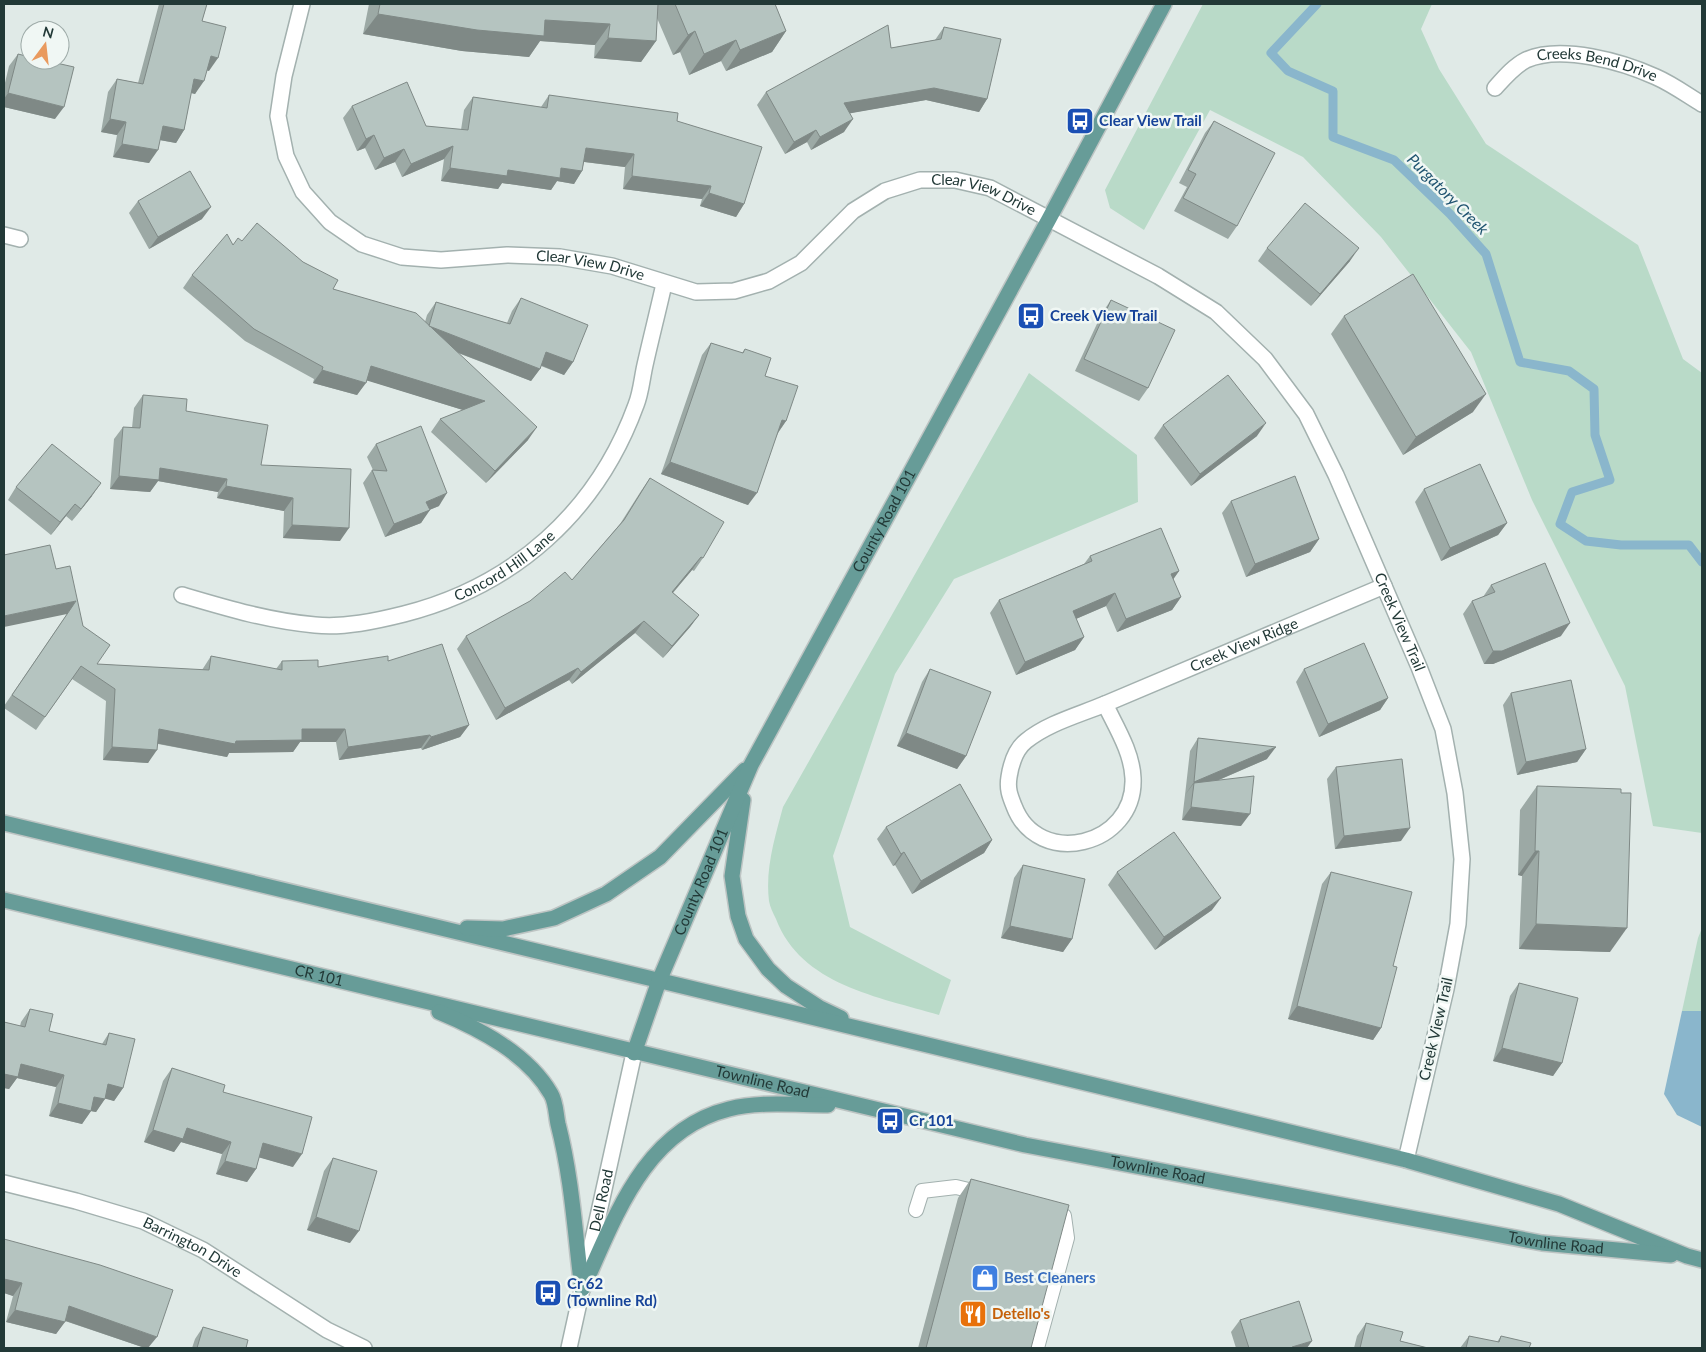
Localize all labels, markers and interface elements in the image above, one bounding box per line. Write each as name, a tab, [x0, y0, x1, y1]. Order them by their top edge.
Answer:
north arrow	[20, 20, 70, 70]
text: N	[41, 22, 56, 42]
street label: Creeks Bend Drive	[1535, 44, 1660, 85]
bus stop icon: Clear View Trail	[1065, 106, 1095, 136]
place label: Clear View Trail	[1099, 111, 1202, 129]
water label: Purgatory Creek	[1404, 149, 1493, 238]
street label: Clear View Drive	[931, 170, 1039, 219]
street label: Clear View Drive	[536, 246, 647, 284]
bus stop icon: Creek View Trail	[1016, 301, 1046, 331]
place label: Creek View Trail	[1050, 306, 1158, 324]
street label: County Road 101	[848, 466, 919, 575]
street label: Concord Hill Lane	[451, 526, 558, 604]
street label: Creek View Trail	[1371, 569, 1430, 673]
street label: Creek View Ridge	[1187, 613, 1301, 675]
street label: County Road 101	[670, 825, 731, 938]
street label: CR 101	[293, 960, 345, 989]
street label: Creek View Trail	[1414, 975, 1456, 1082]
street label: Townline Road	[714, 1061, 812, 1101]
bus stop icon: Cr 101	[875, 1106, 905, 1136]
place label: Cr 101	[909, 1111, 954, 1129]
street label: Townline Road	[1109, 1151, 1207, 1187]
street label: Dell Road	[585, 1167, 616, 1233]
street label: Barrington Drive	[140, 1212, 245, 1281]
street label: Townline Road	[1507, 1227, 1605, 1257]
shop icon: Best Cleaners	[970, 1263, 1000, 1293]
place label: Best Cleaners	[1004, 1268, 1096, 1286]
place label: Cr 62 (Townline Rd)	[567, 1274, 657, 1309]
bus stop icon: Cr 62 (Townline Rd)	[533, 1278, 563, 1308]
restaurant icon: Detello's	[958, 1299, 988, 1329]
place label: Detello's	[992, 1304, 1050, 1322]

